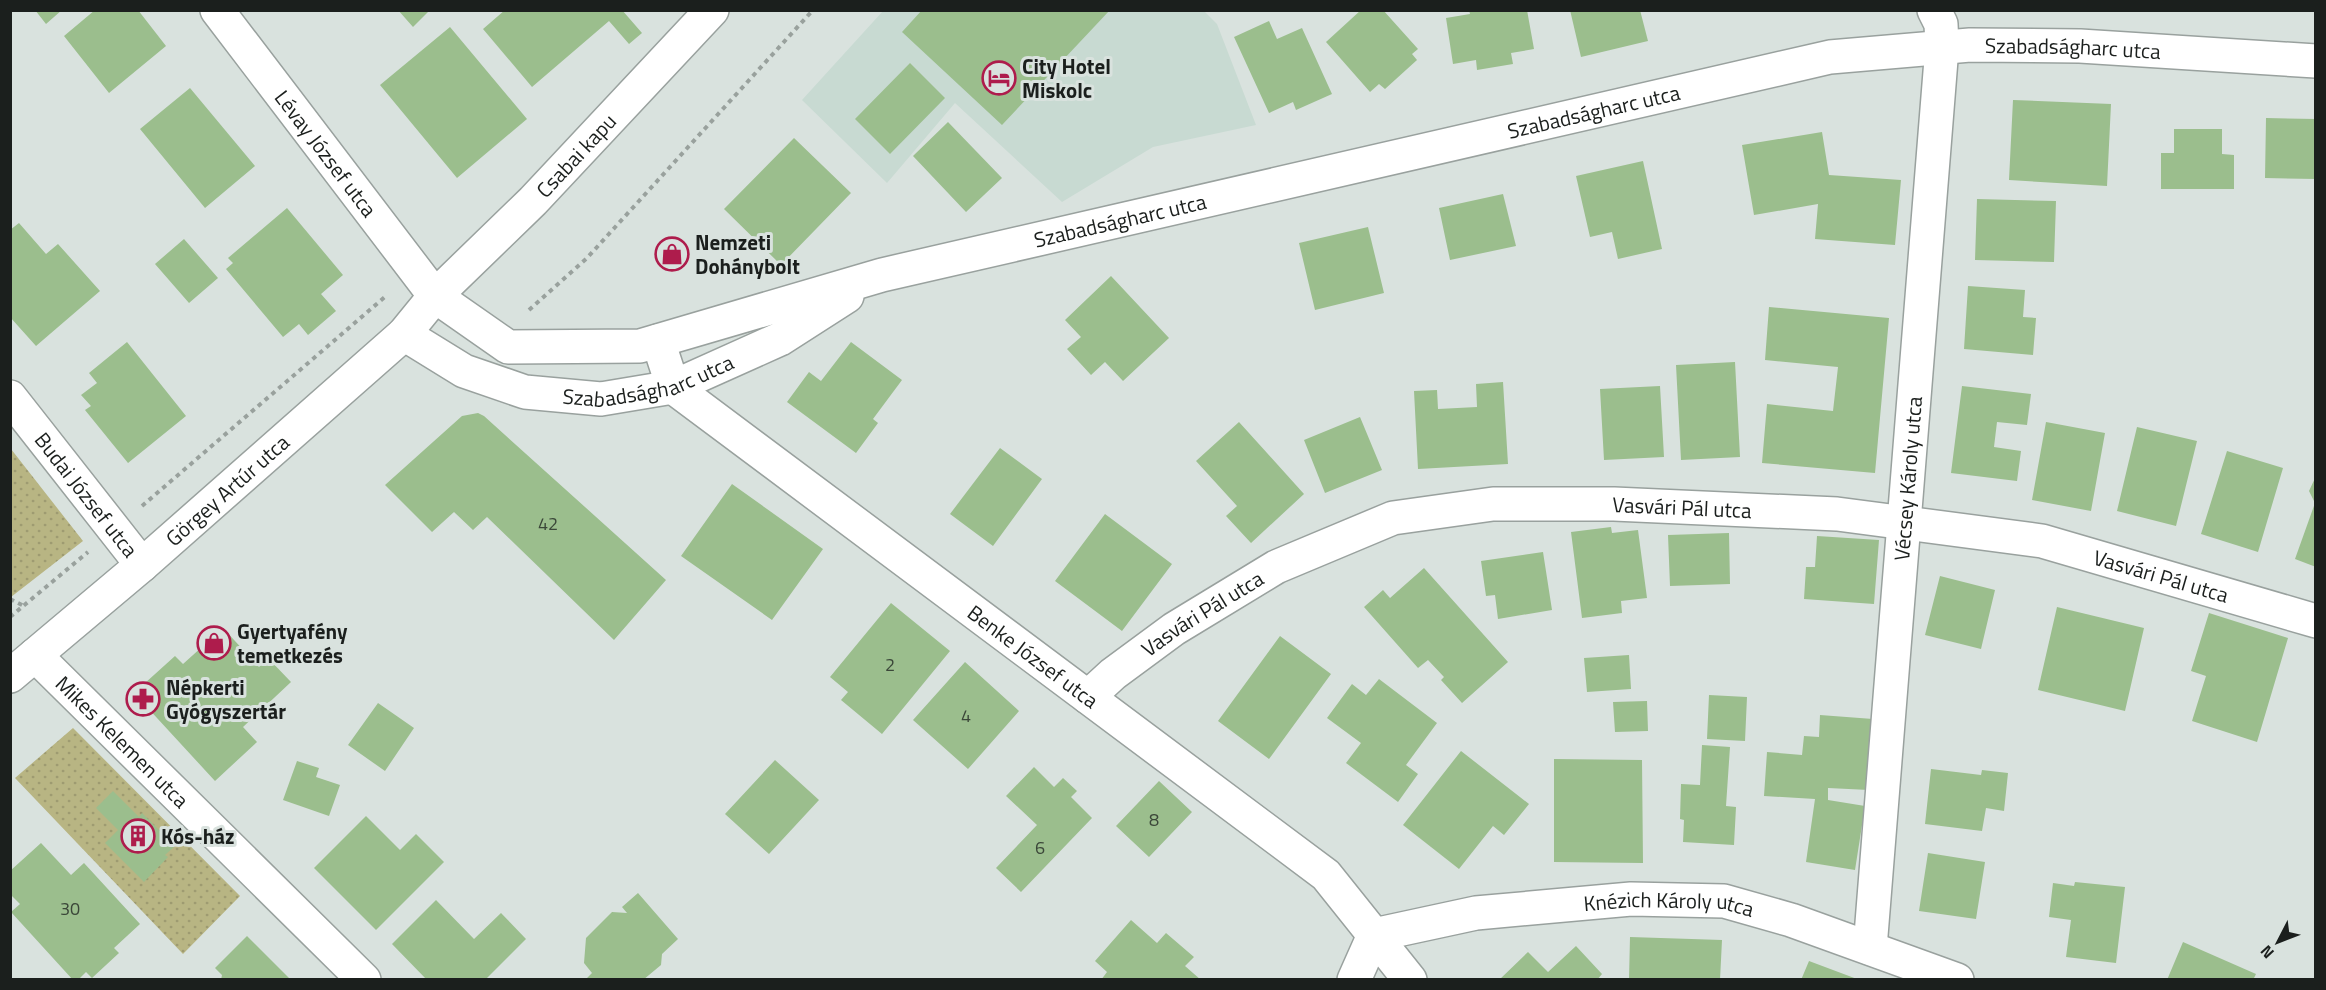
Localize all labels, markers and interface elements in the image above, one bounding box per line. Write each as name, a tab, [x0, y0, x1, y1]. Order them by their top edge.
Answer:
street label: Szabadságharc utca	[1985, 29, 2162, 67]
place label: City Hotel Miskolc	[1022, 50, 1111, 106]
hotel icon: City Hotel Miskolc	[981, 60, 1017, 96]
street label: Szabadságharc utca	[1504, 76, 1683, 147]
street label: Lévay József utca	[267, 83, 385, 224]
street label: Csabai kapu	[528, 106, 624, 205]
street label: Szabadságharc utca	[1031, 185, 1210, 256]
place label: Nemzeti Dohánybolt	[695, 226, 800, 282]
shop icon: Nemzeti Dohánybolt	[654, 236, 690, 272]
street label: Szabadságharc utca	[561, 346, 739, 415]
street label: Vécsey Károly utca	[1885, 395, 1930, 562]
street label: Budai József utca	[27, 425, 146, 564]
street label: Görgey Artúr utca	[158, 426, 296, 553]
street label: Vasvári Pál utca	[1612, 488, 1753, 526]
house number: 42	[538, 510, 558, 537]
street label: Vasvári Pál utca	[2090, 541, 2233, 611]
street label: Vasvári Pál utca	[1134, 562, 1270, 664]
street label: Benke József utca	[961, 596, 1106, 716]
place label: Gyertyafény temetkezés	[237, 615, 348, 671]
shop icon: Gyertyafény temetkezés	[196, 625, 232, 661]
house number: 2	[885, 651, 895, 678]
street label: Mikes Kelemen utca	[48, 668, 197, 815]
place label: Népkerti Gyógyszertár	[166, 671, 286, 727]
pharmacy icon: Népkerti Gyógyszertár	[125, 681, 161, 717]
house number: 4	[961, 702, 971, 729]
house number: 8	[1149, 806, 1159, 833]
building icon: Kós-ház	[120, 818, 156, 854]
place label: Kós-ház	[161, 820, 235, 852]
house number: 6	[1035, 834, 1045, 861]
street label: Knézich Károly utca	[1582, 883, 1758, 925]
house number: 30	[60, 895, 80, 922]
north arrow	[2248, 912, 2308, 972]
text: N	[2254, 940, 2279, 964]

